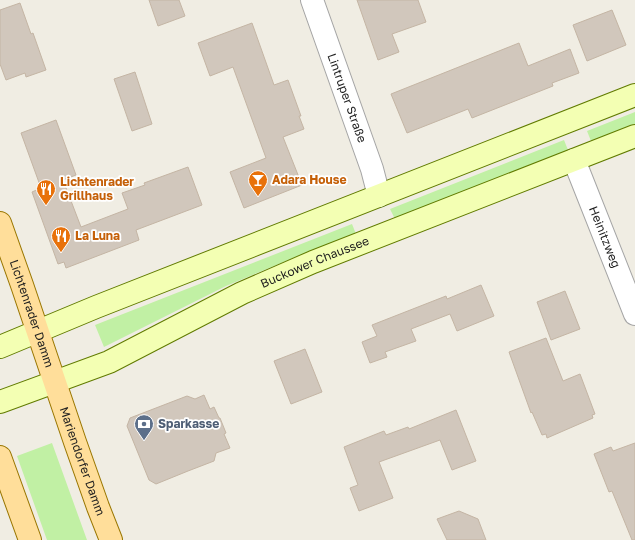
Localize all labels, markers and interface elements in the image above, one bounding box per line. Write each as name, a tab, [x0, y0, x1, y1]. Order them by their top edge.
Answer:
street label: Lintruper Straße	[325, 51, 370, 145]
bar icon: Adara House	[247, 169, 269, 197]
place label: Adara House	[272, 172, 346, 187]
place label: Lichtenrader Grillhaus	[60, 174, 134, 203]
restaurant icon: Lichtenrader Grillhaus	[35, 178, 57, 206]
street label: Heinitzweg	[586, 204, 624, 270]
restaurant icon: La Luna	[50, 225, 72, 253]
place label: La Luna	[75, 228, 120, 243]
street label: Buckower Chaussee	[258, 233, 371, 291]
street label: Lichtenrader Damm	[7, 258, 57, 369]
street label: Mariendorfer Damm	[57, 405, 109, 518]
bank icon: Sparkasse	[133, 413, 155, 441]
place label: Sparkasse	[158, 416, 219, 431]

